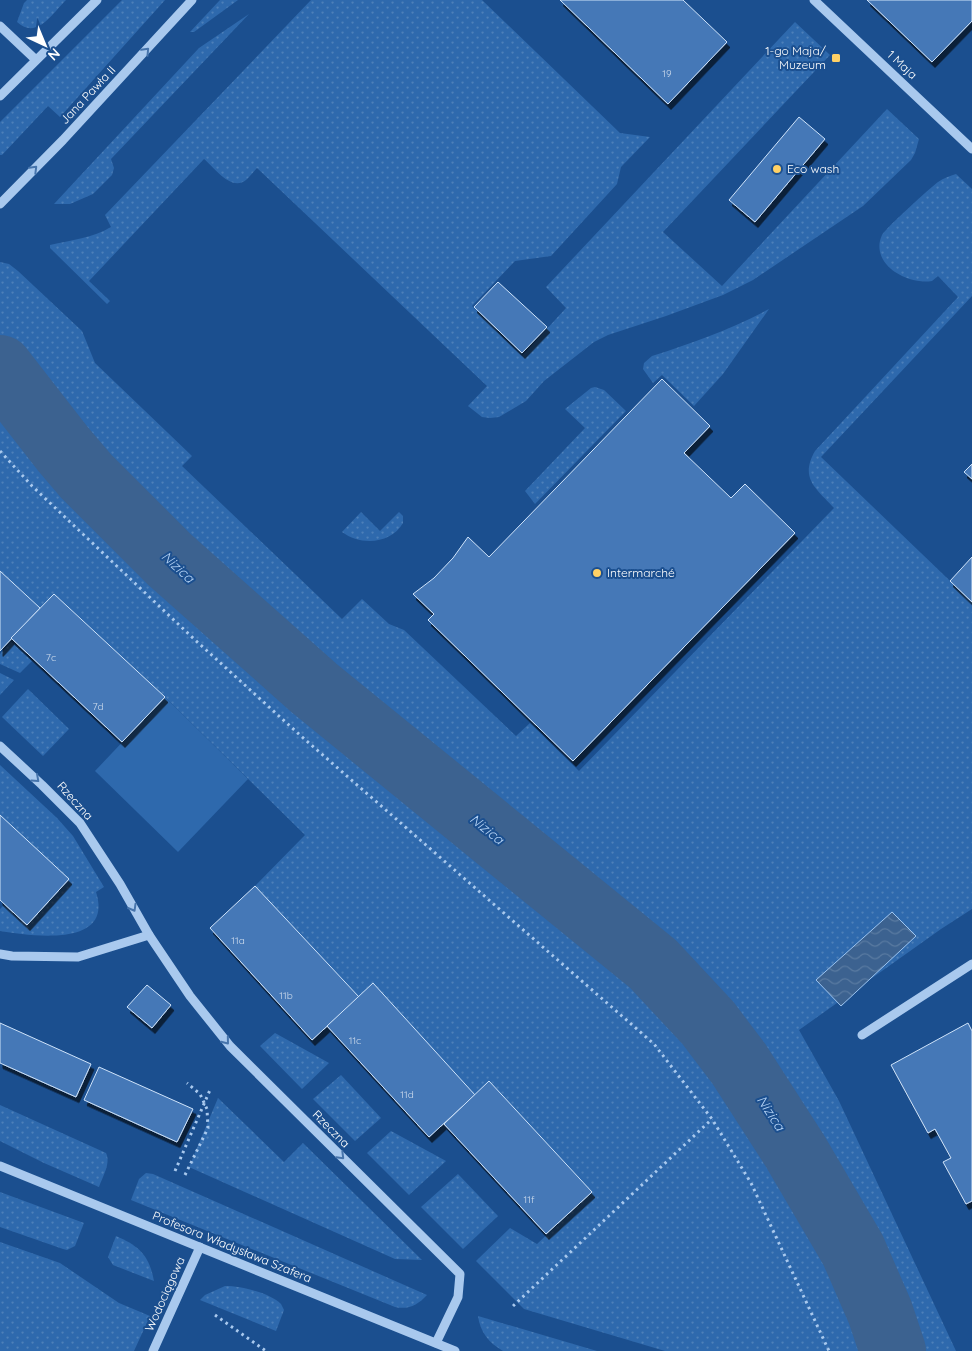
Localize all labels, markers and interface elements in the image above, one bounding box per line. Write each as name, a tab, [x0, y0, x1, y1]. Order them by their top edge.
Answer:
north arrow	[20, 20, 70, 70]
place label: 1-go Maja/ Muzeum	[765, 43, 827, 72]
text: N	[44, 44, 64, 64]
one-way arrow	[140, 47, 149, 56]
street label: 1 Maja	[884, 47, 920, 82]
marker: 1-go Maja/ Muzeum	[830, 52, 842, 64]
street label: Jana Pawła II	[57, 62, 118, 127]
house number: 19	[662, 67, 672, 80]
place label: Eco wash	[787, 161, 839, 176]
marker: Eco wash	[771, 163, 783, 175]
one-way arrow	[29, 166, 38, 175]
water label: Nizica	[158, 547, 199, 588]
place label: Intermarché	[607, 565, 675, 580]
marker: Intermarché	[591, 567, 603, 579]
house number: 7c	[46, 651, 56, 664]
house number: 7d	[92, 700, 104, 713]
one-way arrow	[30, 773, 39, 782]
street label: Rzeczna	[54, 778, 97, 823]
water label: Nizica	[466, 810, 509, 849]
one-way arrow	[127, 903, 137, 912]
house number: 11a	[231, 934, 245, 947]
house number: 11b	[279, 989, 293, 1002]
house number: 11c	[349, 1034, 361, 1047]
one-way arrow	[220, 1035, 228, 1044]
house number: 11d	[400, 1088, 414, 1101]
water label: Nizica	[753, 1092, 790, 1135]
street label: Rzeczna	[310, 1107, 353, 1150]
one-way arrow	[335, 1150, 344, 1159]
house number: 11f	[524, 1193, 535, 1206]
street label: Profesora Władysława Szafera	[150, 1208, 314, 1285]
street label: Wodociągowa	[141, 1254, 188, 1333]

